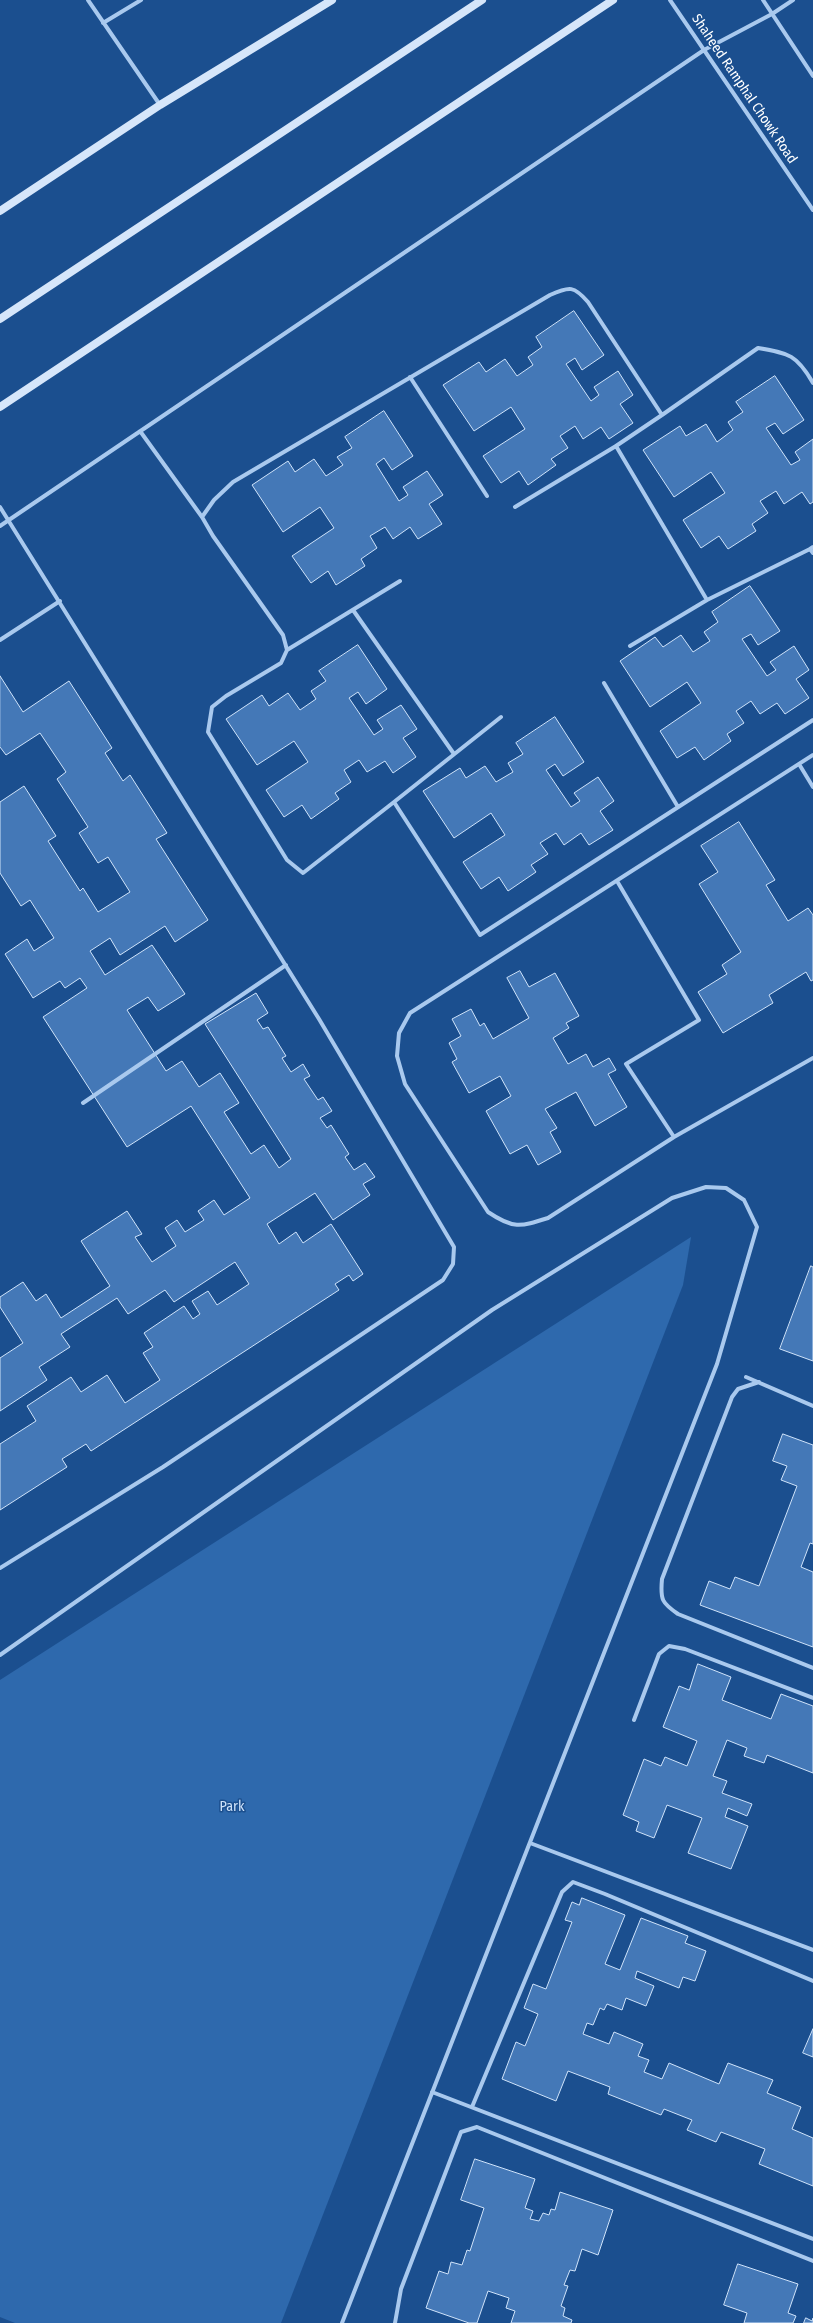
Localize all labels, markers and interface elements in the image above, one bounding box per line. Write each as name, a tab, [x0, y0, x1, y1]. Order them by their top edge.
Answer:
street label: Shaheed Ramphal Chowk Road	[688, 11, 800, 167]
park label: Park	[220, 1799, 244, 1815]

